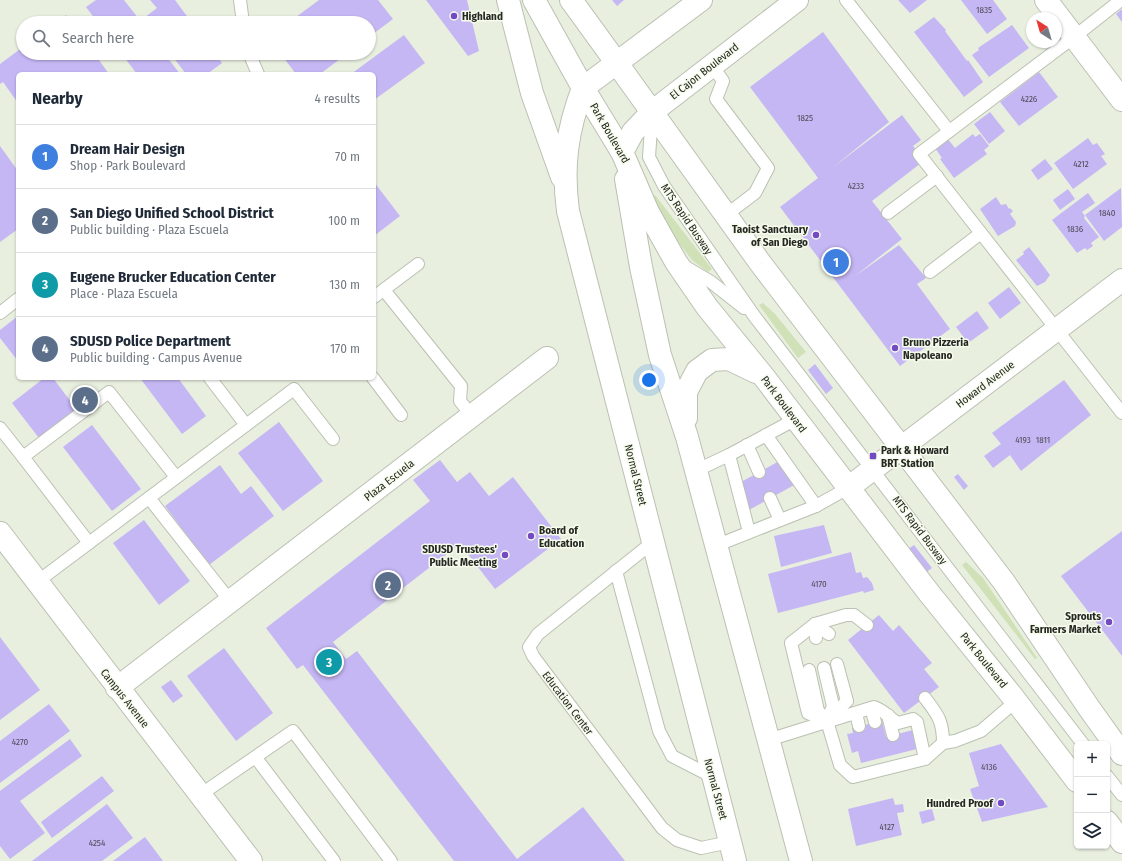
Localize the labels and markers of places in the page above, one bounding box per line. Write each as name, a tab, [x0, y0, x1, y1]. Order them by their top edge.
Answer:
place label: Highland	[462, 10, 503, 23]
marker: Highland	[449, 11, 459, 21]
place label: Taoist Sanctuary of San Diego	[732, 223, 809, 249]
marker: Taoist Sanctuary of San Diego	[811, 230, 821, 240]
pin: 1	[823, 247, 849, 277]
place label: Bruno Pizzeria Napoleano	[903, 336, 969, 362]
marker: Bruno Pizzeria Napoleano	[890, 343, 900, 353]
pin: 4	[72, 385, 98, 415]
place label: Park & Howard BRT Station	[881, 444, 949, 470]
marker: Park & Howard BRT Station	[868, 451, 878, 461]
place label: Board of Education	[539, 524, 584, 550]
marker: Board of Education	[526, 531, 536, 541]
place label: SDUSD Trustees' Public Meeting	[422, 543, 498, 569]
marker: SDUSD Trustees' Public Meeting	[500, 550, 510, 560]
pin: 2	[375, 570, 401, 600]
place label: Sprouts Farmers Market	[1030, 610, 1101, 636]
marker: Sprouts Farmers Market	[1104, 617, 1114, 627]
pin: 3	[316, 647, 342, 677]
place label: Hundred Proof	[926, 797, 994, 810]
marker: Hundred Proof	[996, 798, 1006, 808]

